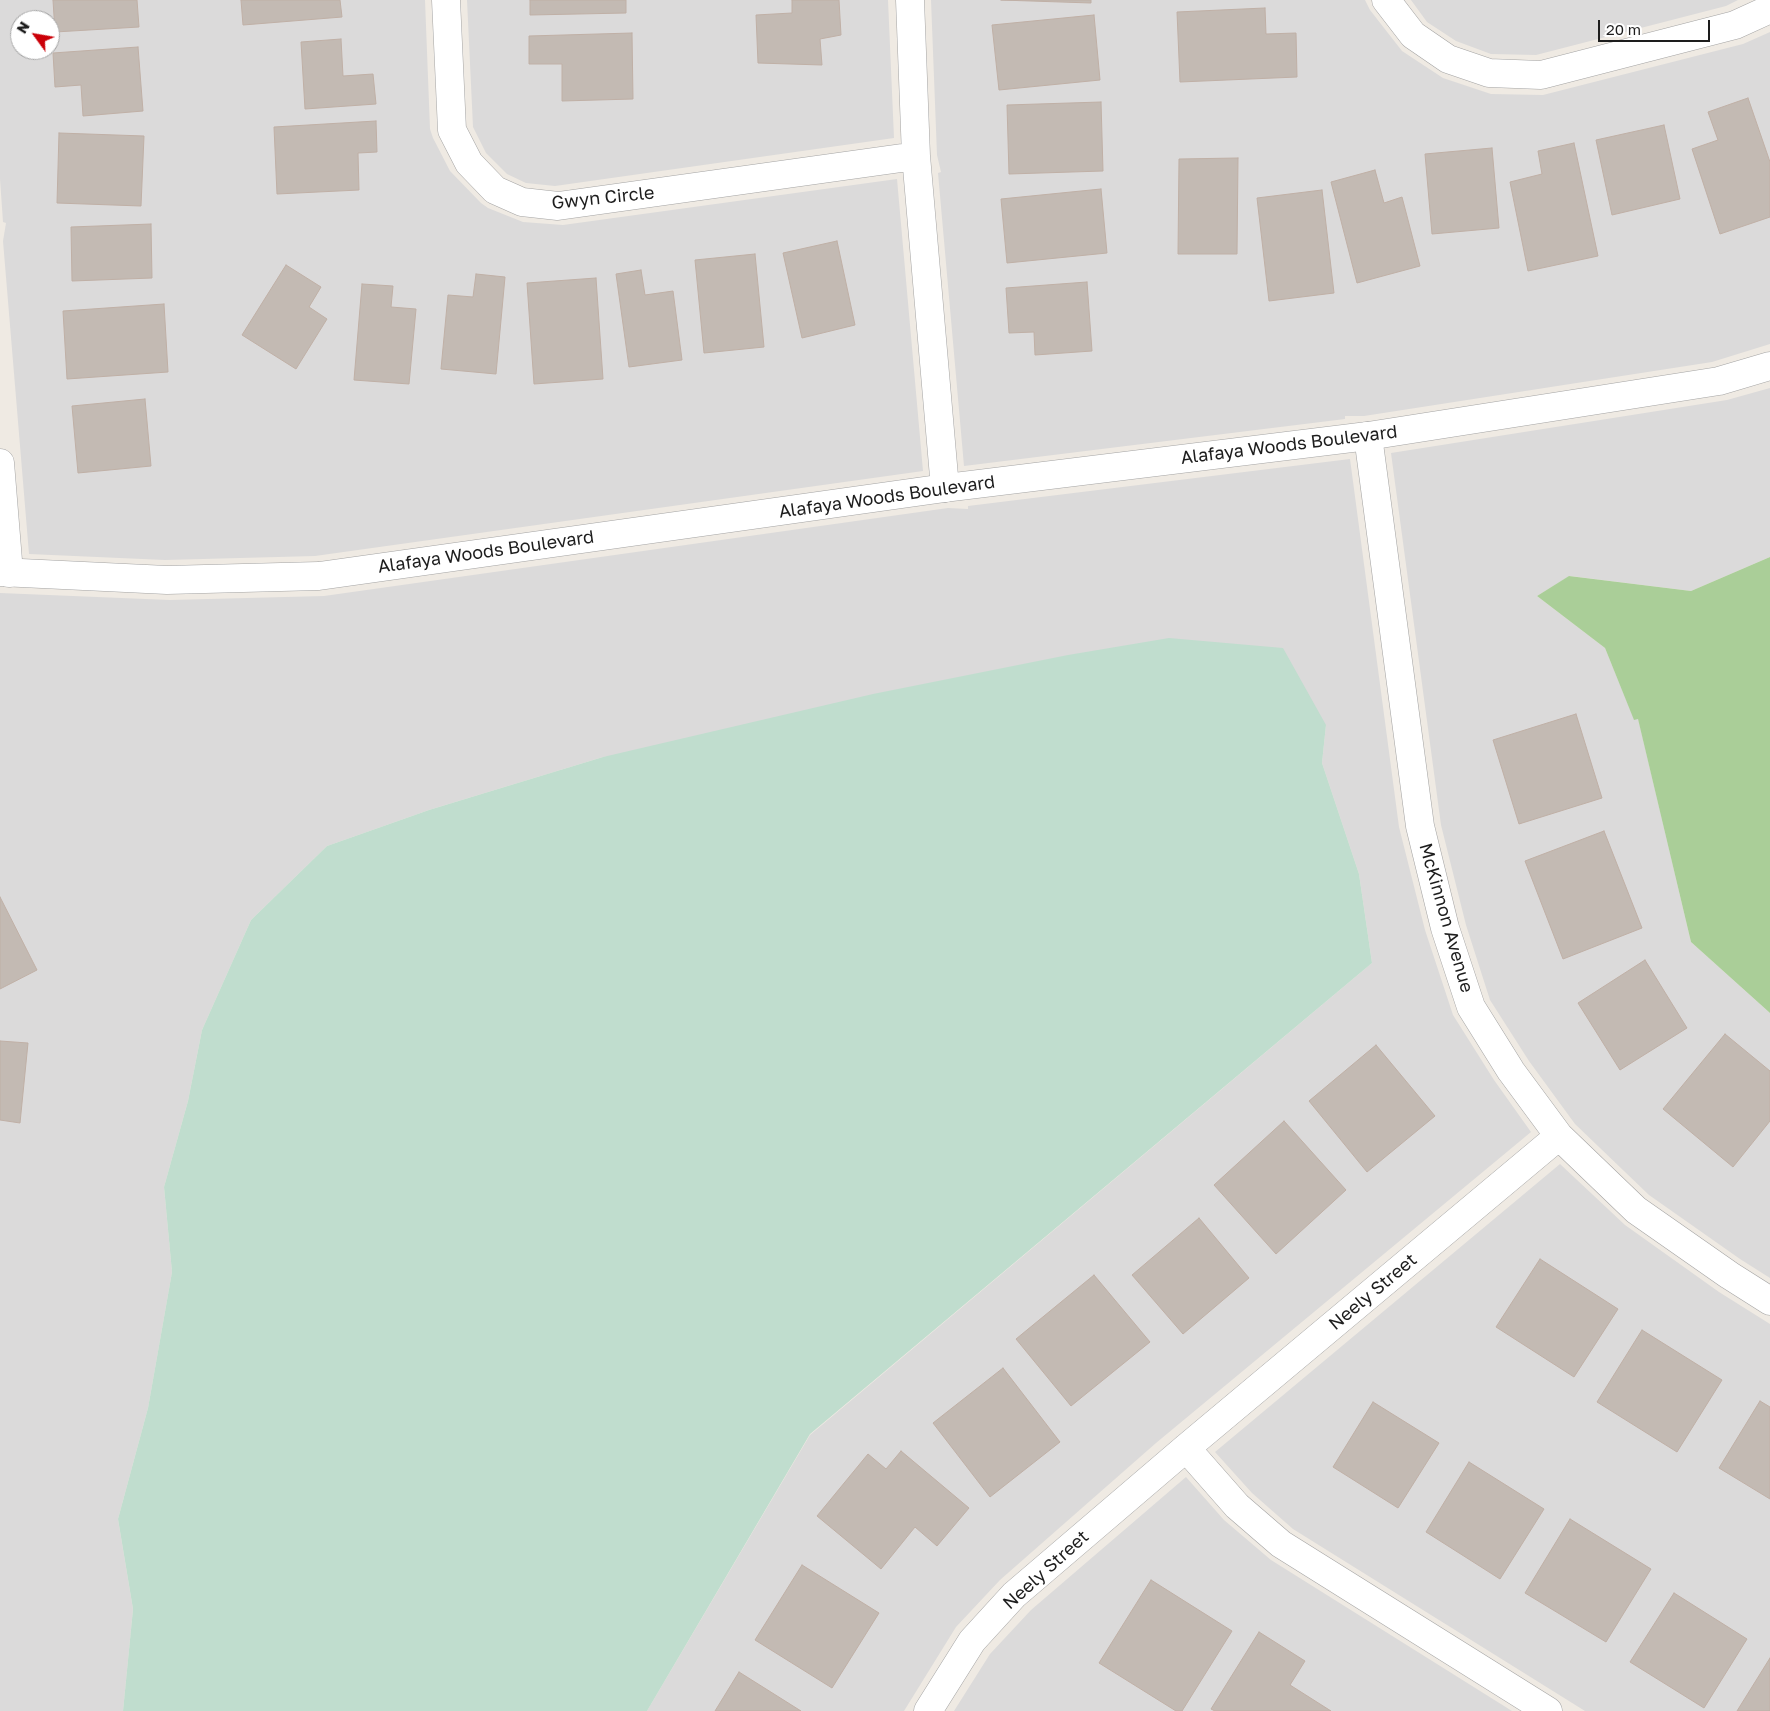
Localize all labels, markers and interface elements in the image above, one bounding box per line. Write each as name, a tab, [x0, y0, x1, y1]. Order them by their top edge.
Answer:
north arrow	[10, 10, 60, 60]
scale bar	[1600, 10, 1712, 42]
text: N	[13, 18, 33, 36]
text: 20 m	[1606, 20, 1641, 38]
street label: Gwyn Circle	[551, 182, 655, 214]
street label: Alafaya Woods Boulevard	[1179, 421, 1399, 469]
street label: Alafaya Woods Boulevard	[777, 471, 997, 523]
street label: Alafaya Woods Boulevard	[376, 526, 596, 578]
street label: McKinnon Avenue	[1414, 841, 1478, 995]
street label: Neely Street	[1325, 1249, 1421, 1335]
street label: Neely Street	[999, 1526, 1093, 1614]

